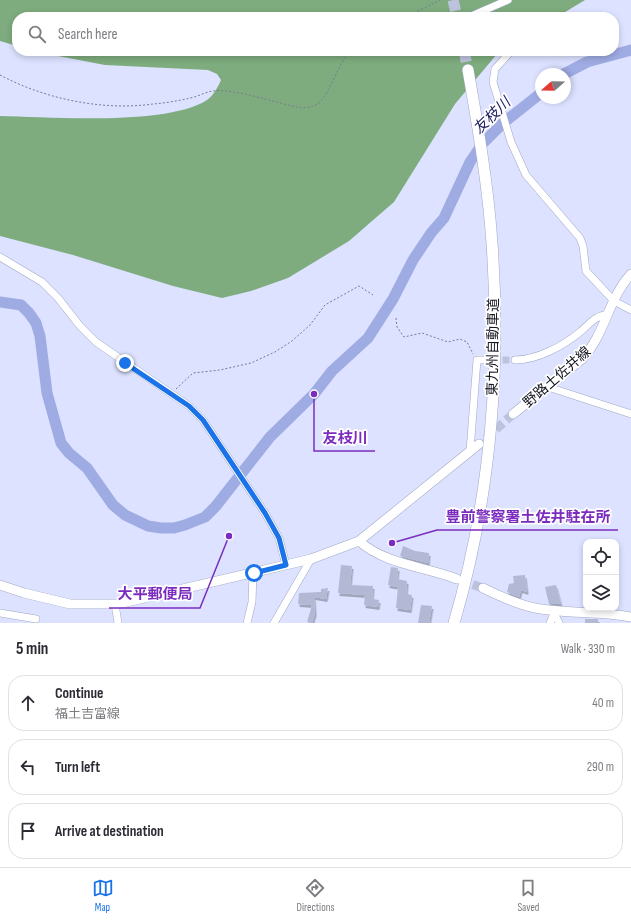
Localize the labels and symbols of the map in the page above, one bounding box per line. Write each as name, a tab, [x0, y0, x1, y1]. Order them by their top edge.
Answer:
north arrow	[535, 68, 571, 104]
water label: 友枝川	[469, 92, 516, 138]
street label: 東九州自動車道	[484, 298, 502, 396]
street label: 野路土佐井線	[520, 343, 594, 411]
route end	[116, 354, 134, 372]
callout: 友枝川	[314, 424, 375, 451]
text: 友枝川	[322, 429, 368, 448]
callout: 豊前警察署土佐井駐在所	[437, 503, 618, 530]
text: 豊前警察署土佐井駐在所	[445, 508, 611, 527]
route start	[245, 564, 263, 582]
callout: 大平郵便局	[109, 581, 200, 608]
text: 大平郵便局	[117, 585, 193, 604]

